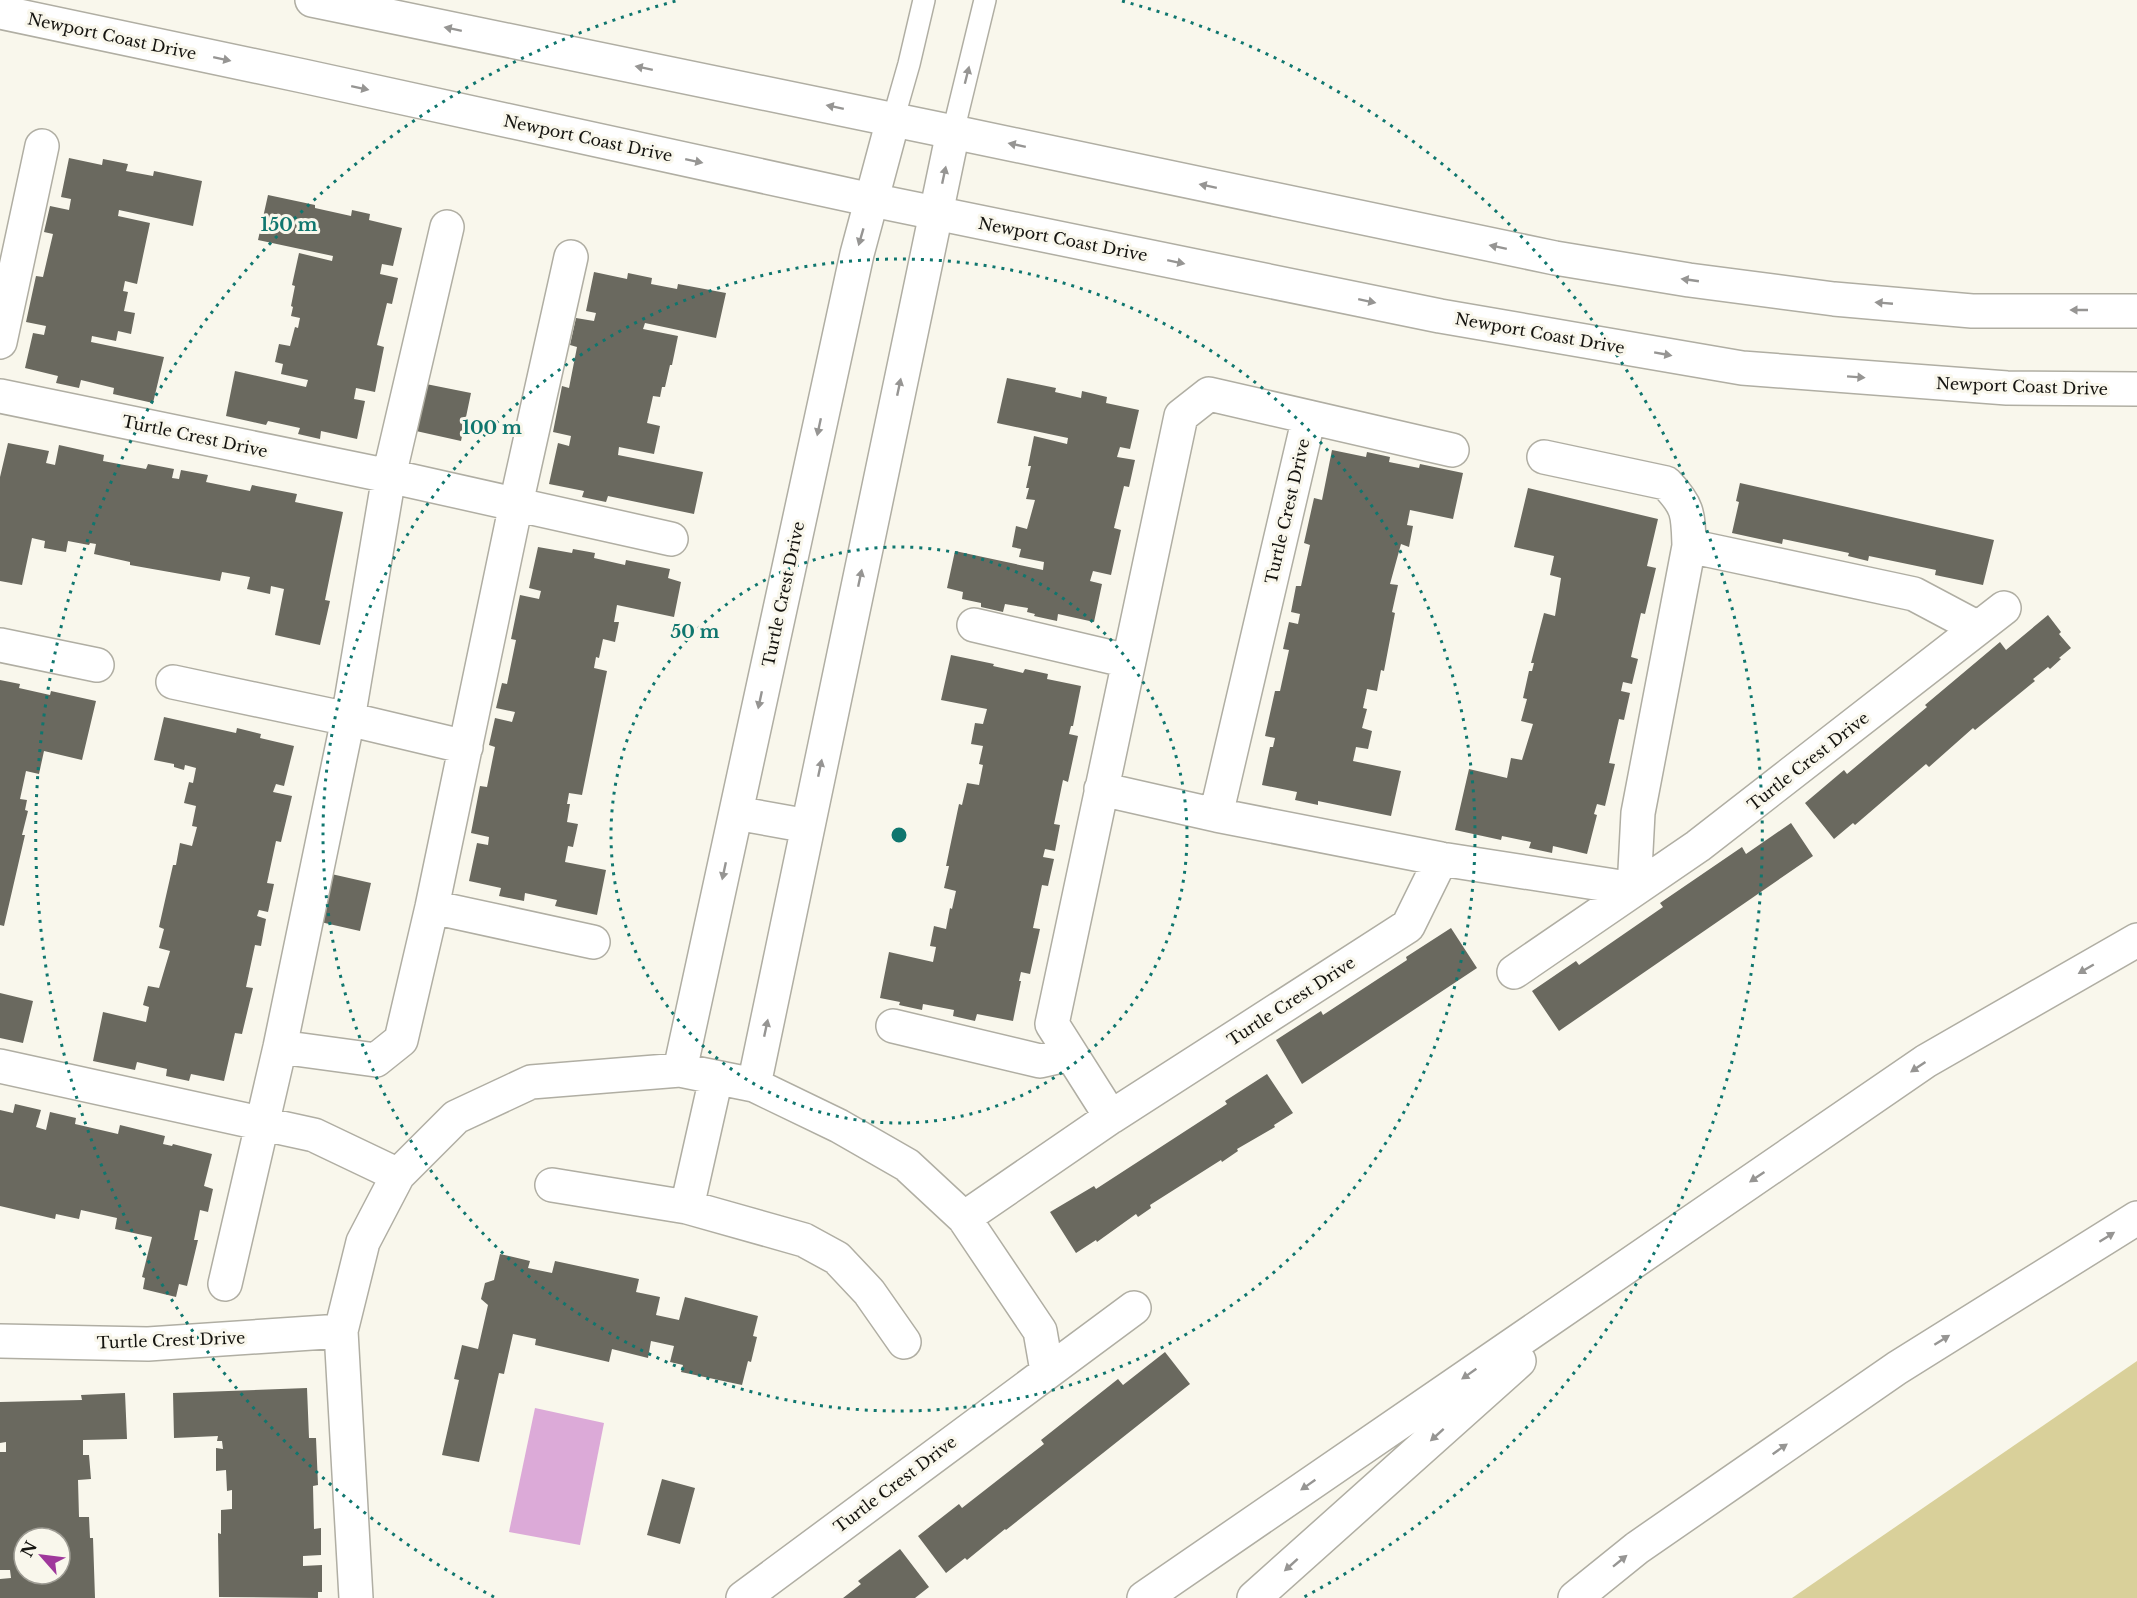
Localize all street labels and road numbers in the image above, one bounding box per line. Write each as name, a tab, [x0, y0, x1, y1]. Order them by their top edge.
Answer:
street label: Newport Coast Drive	[26, 8, 198, 64]
street label: Newport Coast Drive	[502, 110, 674, 166]
street label: Newport Coast Drive	[977, 213, 1149, 265]
street label: Newport Coast Drive	[1454, 308, 1626, 358]
street label: Newport Coast Drive	[1936, 373, 2108, 399]
street label: Turtle Crest Drive	[120, 411, 270, 461]
street label: Turtle Crest Drive	[1261, 436, 1313, 586]
street label: Turtle Crest Drive	[758, 519, 808, 669]
street label: Turtle Crest Drive	[1743, 707, 1873, 815]
street label: Turtle Crest Drive	[1223, 952, 1359, 1050]
street label: Turtle Crest Drive	[97, 1327, 245, 1353]
street label: Turtle Crest Drive	[830, 1431, 960, 1537]

